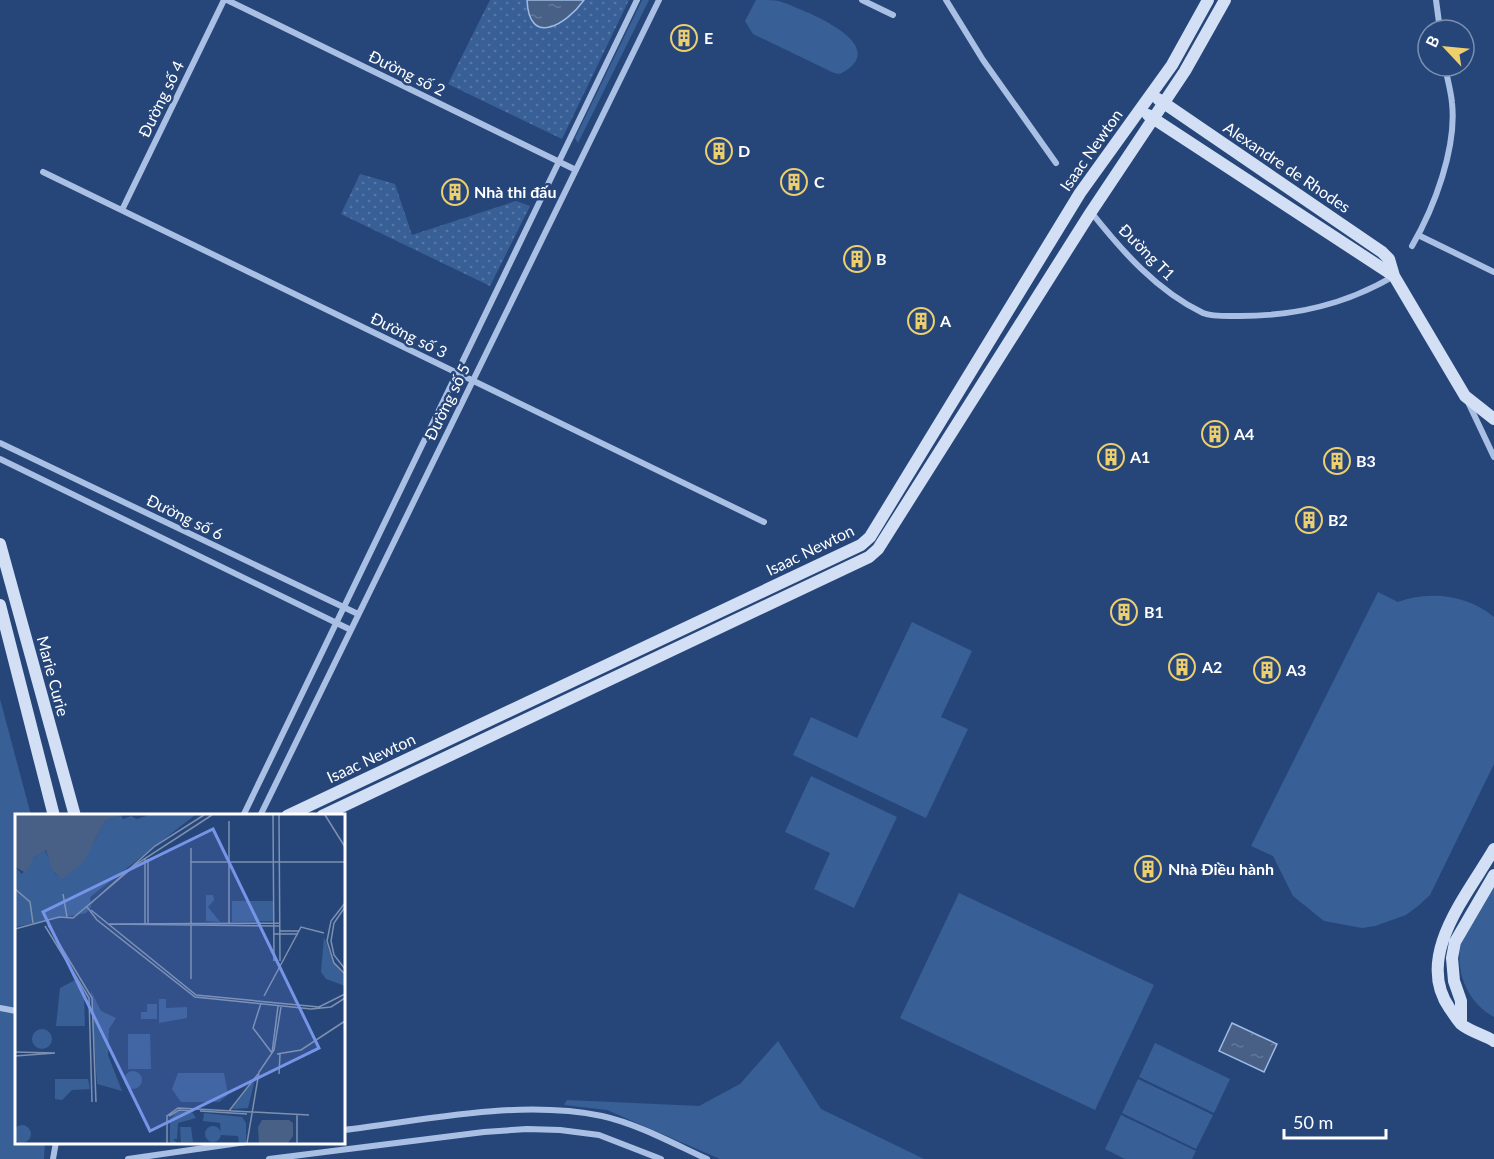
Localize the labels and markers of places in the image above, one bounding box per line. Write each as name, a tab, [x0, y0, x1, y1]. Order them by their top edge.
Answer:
building icon: E	[669, 23, 699, 53]
place label: E	[704, 28, 713, 47]
building icon: D	[704, 136, 734, 166]
place label: D	[738, 141, 750, 160]
building icon: C	[779, 167, 809, 197]
place label: C	[814, 172, 825, 191]
building icon: Nhà thi đấu	[440, 177, 470, 207]
place label: Nhà thi đấu	[474, 182, 556, 201]
building icon: B	[842, 244, 872, 274]
place label: B	[876, 249, 887, 268]
building icon: A	[906, 306, 936, 336]
place label: A	[939, 311, 952, 330]
building icon: A4	[1200, 419, 1230, 449]
place label: A4	[1233, 424, 1254, 443]
building icon: A1	[1096, 442, 1126, 472]
building icon: B3	[1322, 446, 1352, 476]
place label: A1	[1129, 447, 1150, 466]
place label: B3	[1356, 451, 1376, 470]
building icon: B2	[1294, 505, 1324, 535]
place label: B2	[1328, 510, 1348, 529]
building icon: B1	[1109, 597, 1139, 627]
place label: B1	[1144, 602, 1164, 621]
building icon: A2	[1167, 652, 1197, 682]
building icon: A3	[1252, 655, 1282, 685]
place label: A2	[1201, 657, 1222, 676]
place label: A3	[1285, 660, 1306, 679]
building icon: Nhà Điều hành	[1133, 854, 1163, 884]
place label: Nhà Điều hành	[1168, 859, 1274, 878]

